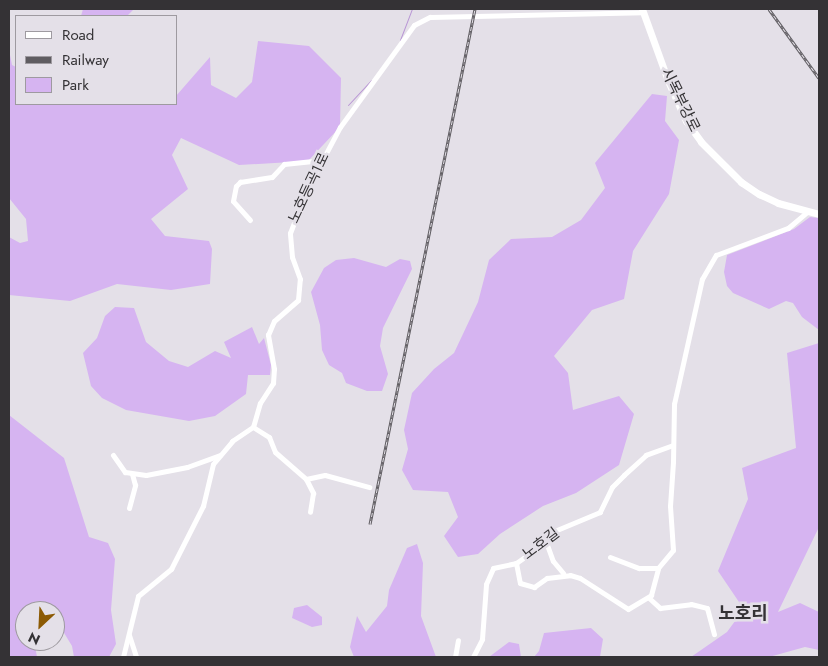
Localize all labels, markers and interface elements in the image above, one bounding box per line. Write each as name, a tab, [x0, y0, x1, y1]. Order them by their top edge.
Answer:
legend	[15, 15, 178, 105]
text: Road	[62, 24, 94, 46]
text: Railway	[62, 49, 109, 71]
street label: 시목부강로	[657, 65, 703, 135]
text: Park	[62, 74, 89, 96]
street label: 노호등곡1로	[285, 150, 333, 226]
street label: 노호길	[519, 524, 563, 564]
north arrow	[15, 601, 65, 651]
district label: 노호리	[718, 602, 768, 624]
text: N	[25, 627, 43, 650]

